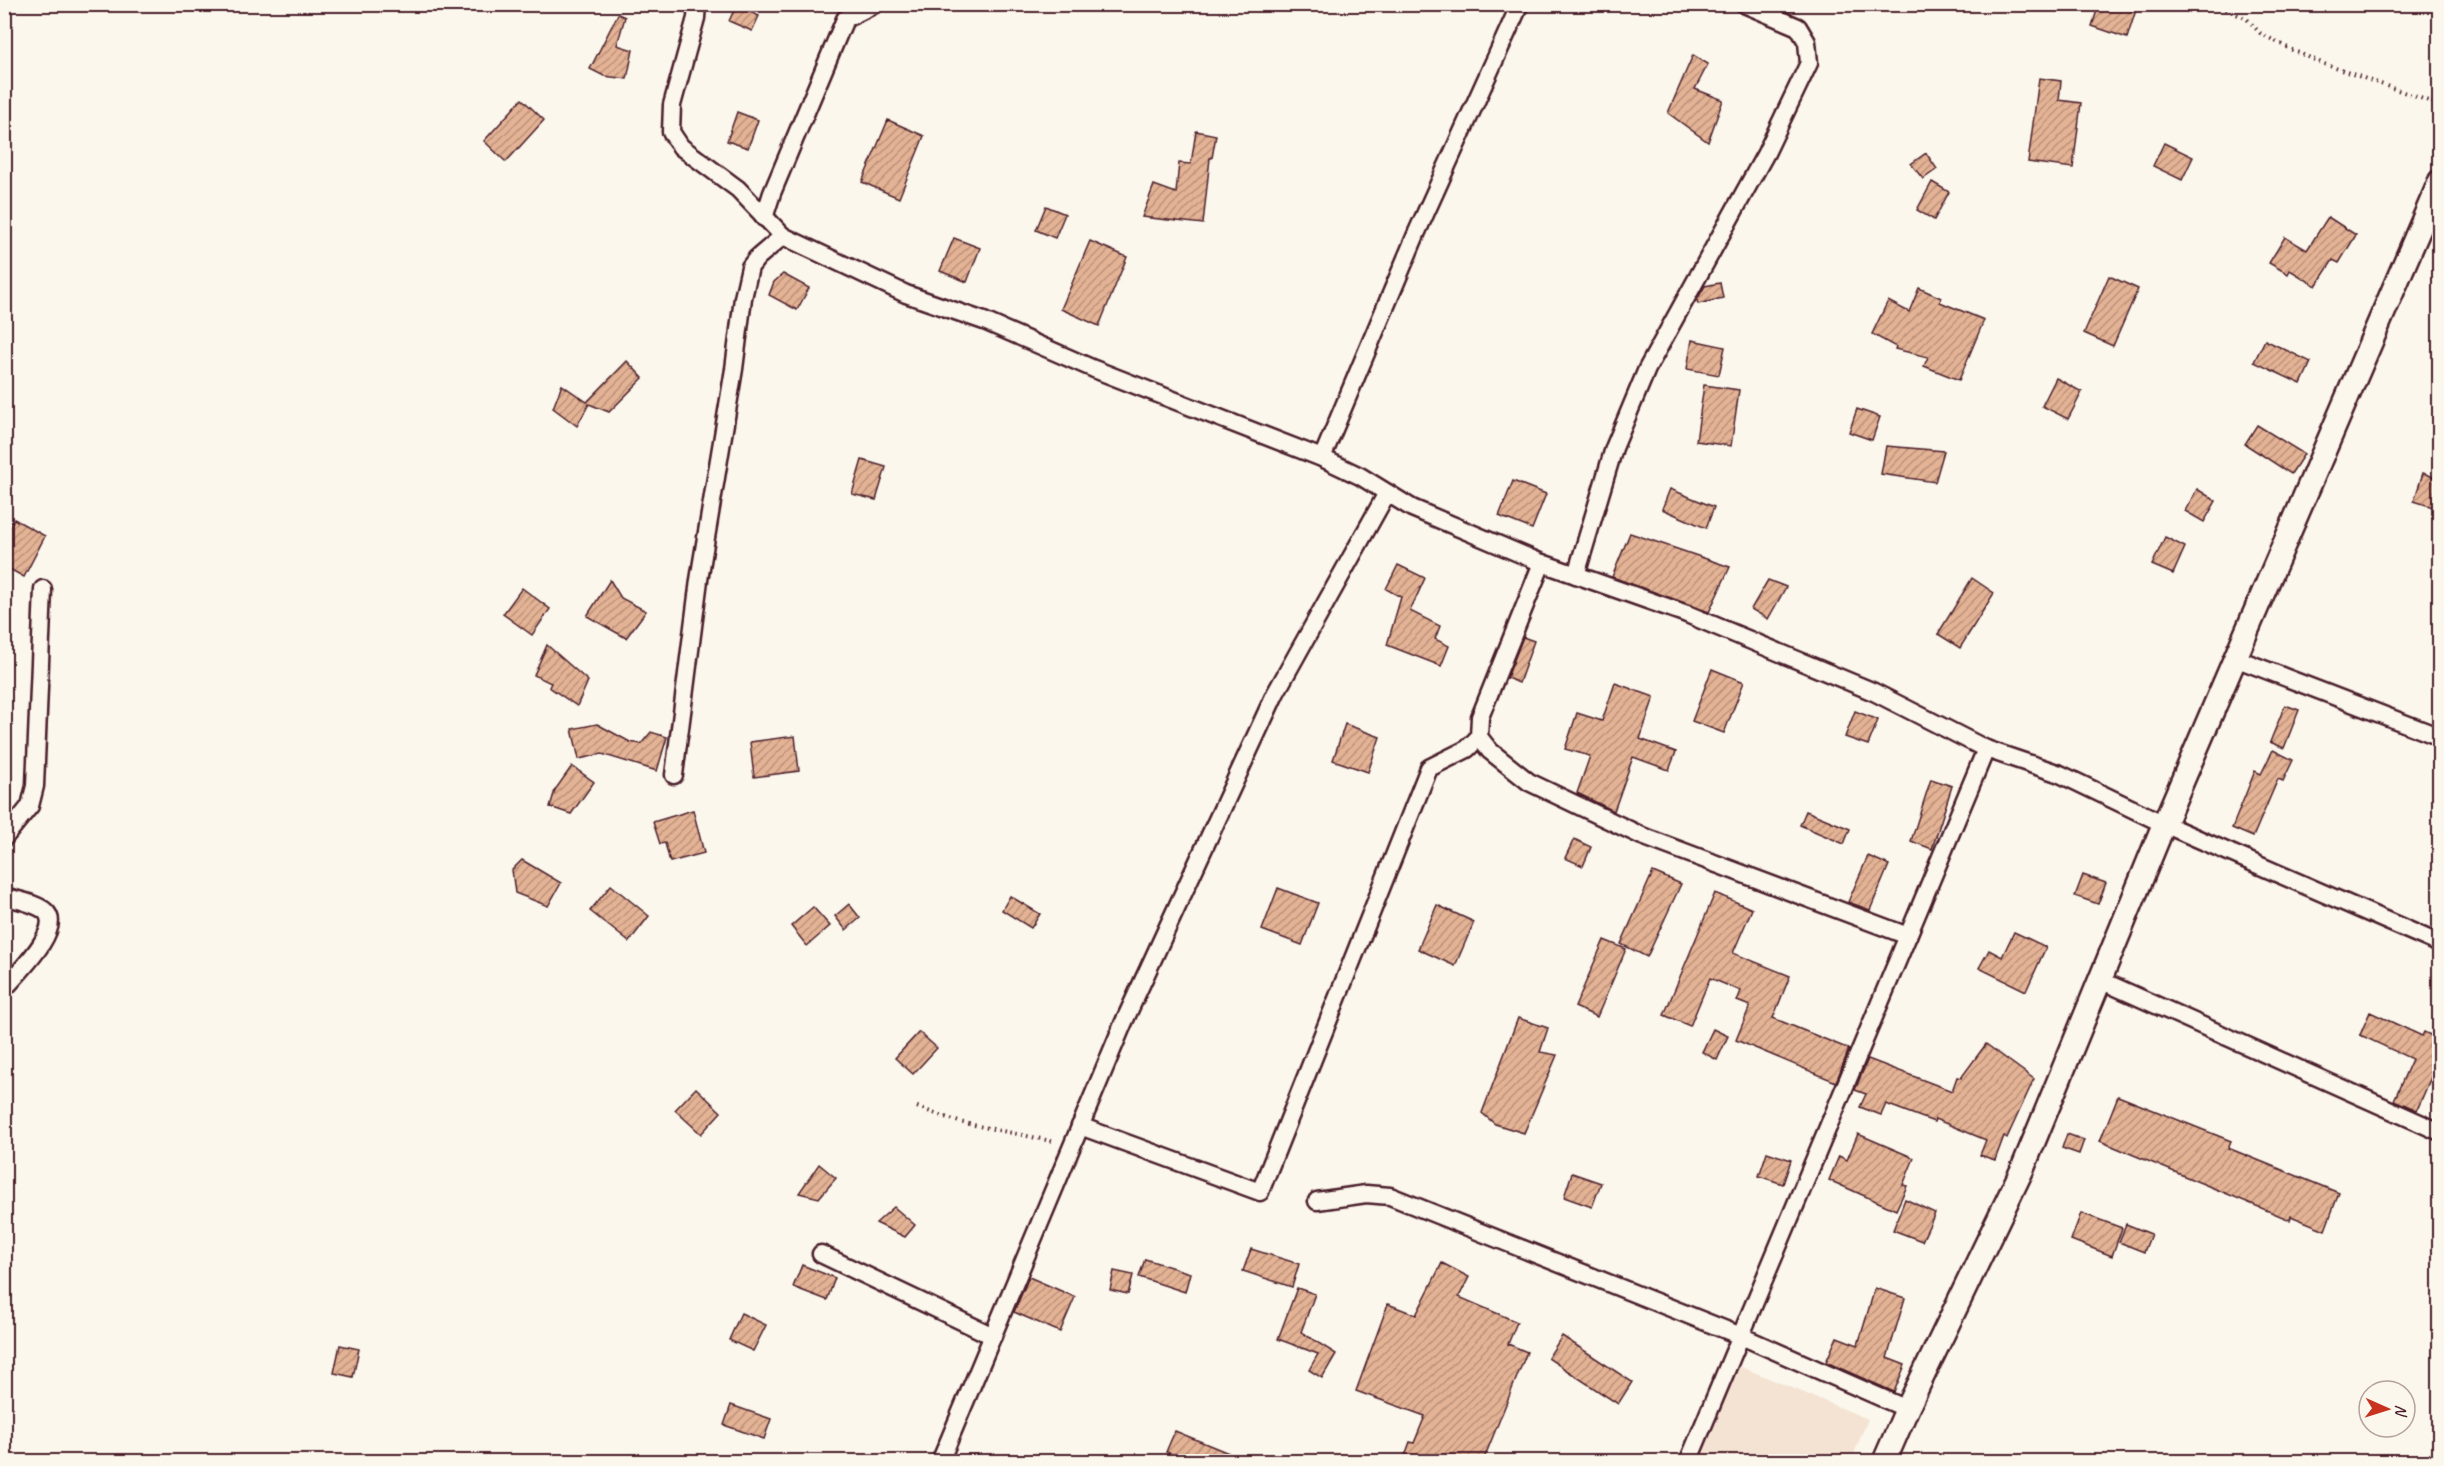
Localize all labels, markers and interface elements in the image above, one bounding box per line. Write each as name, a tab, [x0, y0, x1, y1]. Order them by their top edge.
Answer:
north arrow	[2357, 1379, 2417, 1439]
text: N	[2391, 1404, 2411, 1418]

